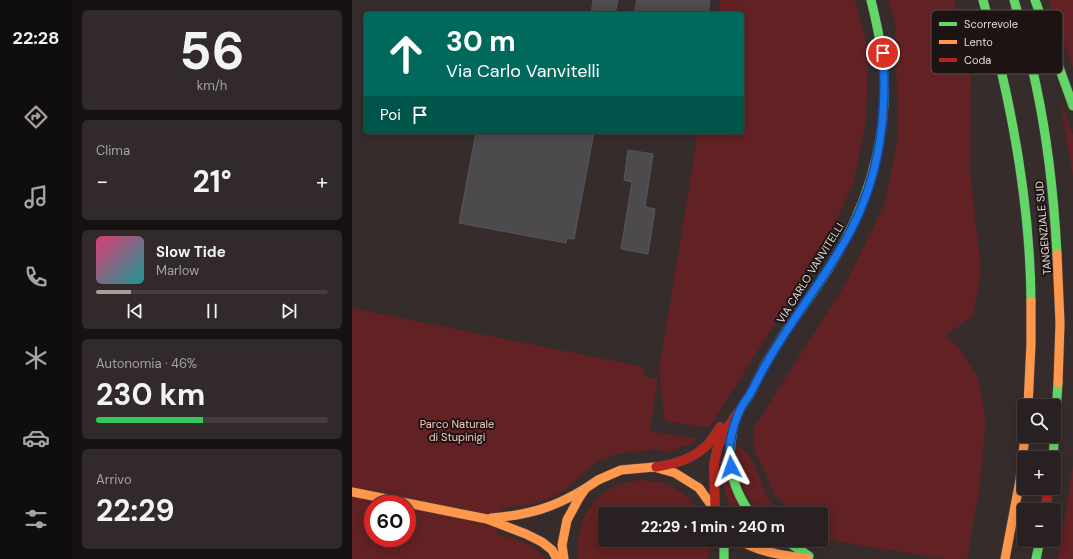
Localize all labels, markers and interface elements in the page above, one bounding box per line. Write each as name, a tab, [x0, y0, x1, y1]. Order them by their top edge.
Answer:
legend	[931, 10, 1063, 74]
text: 56	[179, 17, 245, 85]
text: Scorrevole	[964, 17, 1018, 31]
text: 30 m	[446, 23, 516, 60]
text: 22:28	[13, 26, 60, 50]
icon: ahead	[380, 28, 432, 80]
text: Lento	[964, 35, 993, 49]
pin	[866, 36, 900, 70]
icon: arrive	[872, 42, 894, 64]
text: Coda	[964, 53, 991, 67]
text: Via Carlo Vanvitelli	[446, 59, 600, 83]
text: km/h	[197, 77, 227, 94]
icon: directions	[22, 103, 50, 131]
icon: arrive	[409, 104, 431, 126]
text: Poi	[380, 105, 401, 125]
text: Clima	[96, 142, 130, 159]
text: 21°	[192, 162, 232, 201]
text: −	[96, 167, 108, 196]
text: +	[316, 167, 328, 196]
street label: TANGENZIALE SUD	[1032, 180, 1054, 276]
icon: music	[22, 183, 50, 211]
street label: VIA CARLO VANVITELLI	[773, 220, 847, 326]
text: Slow Tide	[156, 242, 226, 262]
text: Marlow	[156, 262, 199, 279]
icon: phone	[22, 263, 50, 291]
icon: previous	[124, 300, 146, 322]
icon: pause	[201, 300, 223, 322]
icon: next	[278, 300, 300, 322]
icon: climate	[22, 344, 50, 372]
text: Autonomia · 46%	[96, 355, 197, 372]
text: 230 km	[96, 375, 205, 414]
map controls	[1017, 399, 1061, 547]
button: search	[1017, 399, 1061, 443]
park label: Parco Naturale di Stupinigi	[420, 417, 494, 444]
icon: car	[22, 424, 50, 452]
position arrow	[710, 446, 752, 488]
button: +	[1017, 451, 1061, 495]
text: Arrivo	[96, 471, 132, 488]
text: 22:29	[96, 491, 174, 530]
speed limit sign: 60	[364, 495, 416, 547]
button: −	[1017, 503, 1061, 547]
icon: filters	[22, 505, 50, 533]
text: 22:29 · 1 min · 240 m	[641, 517, 785, 537]

